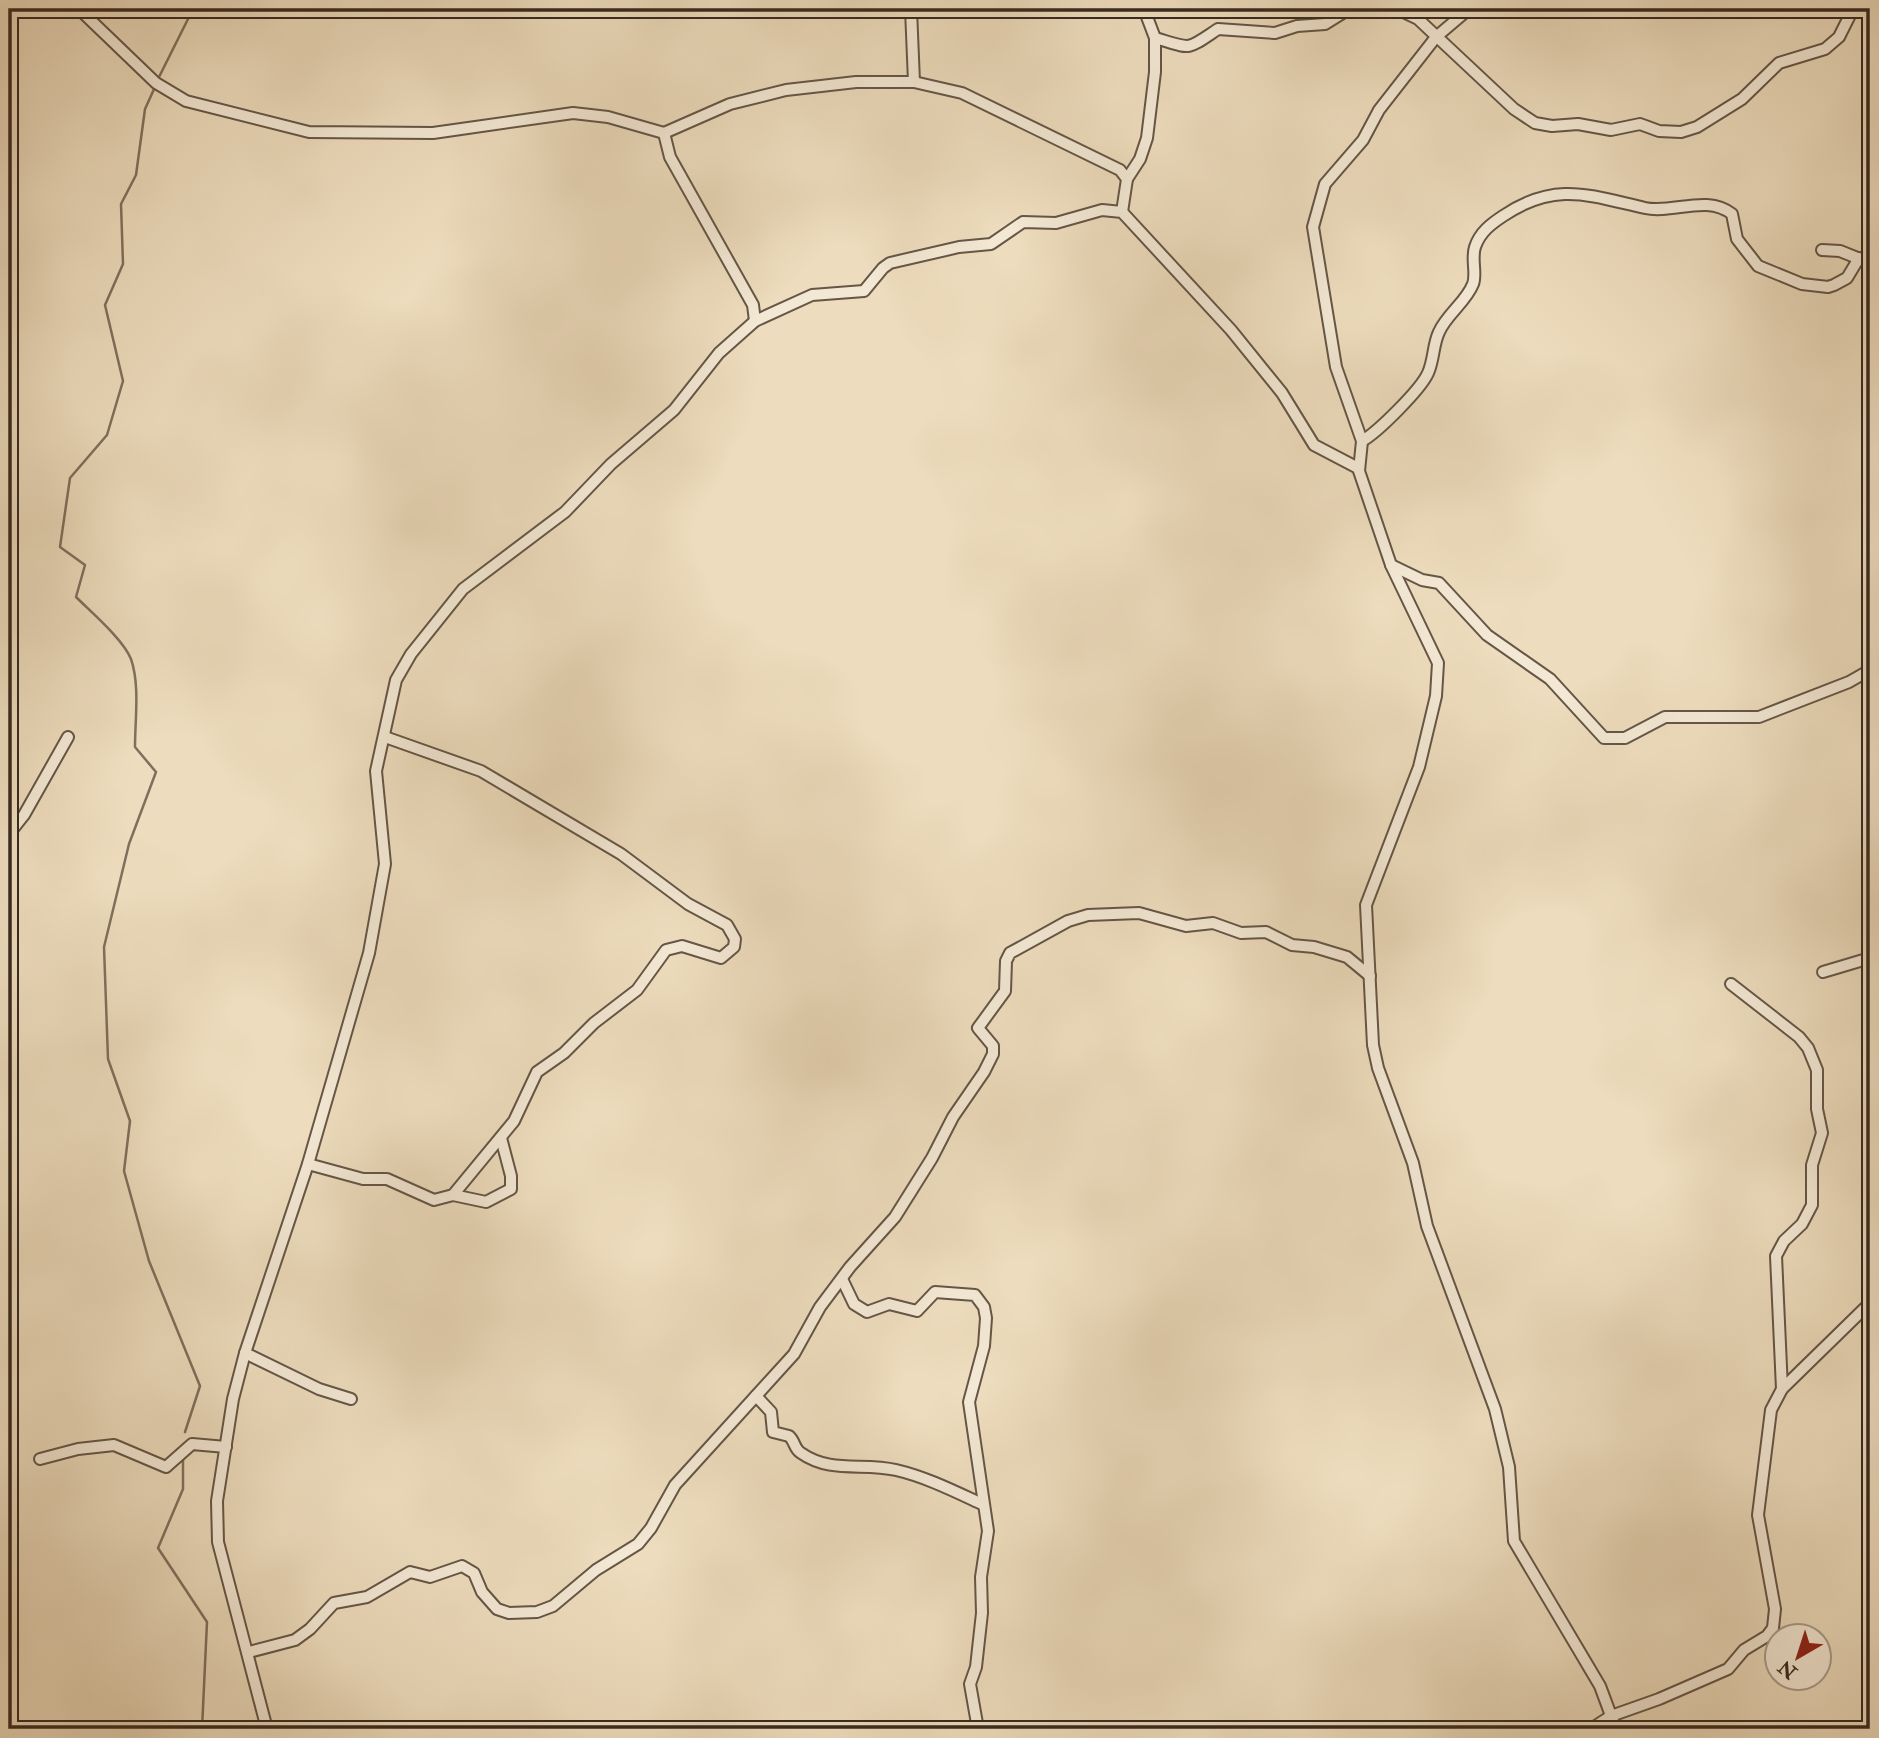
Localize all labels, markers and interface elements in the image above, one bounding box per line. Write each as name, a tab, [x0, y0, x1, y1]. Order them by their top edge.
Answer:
north arrow	[1764, 1622, 1834, 1692]
text: N	[1773, 1654, 1803, 1685]

